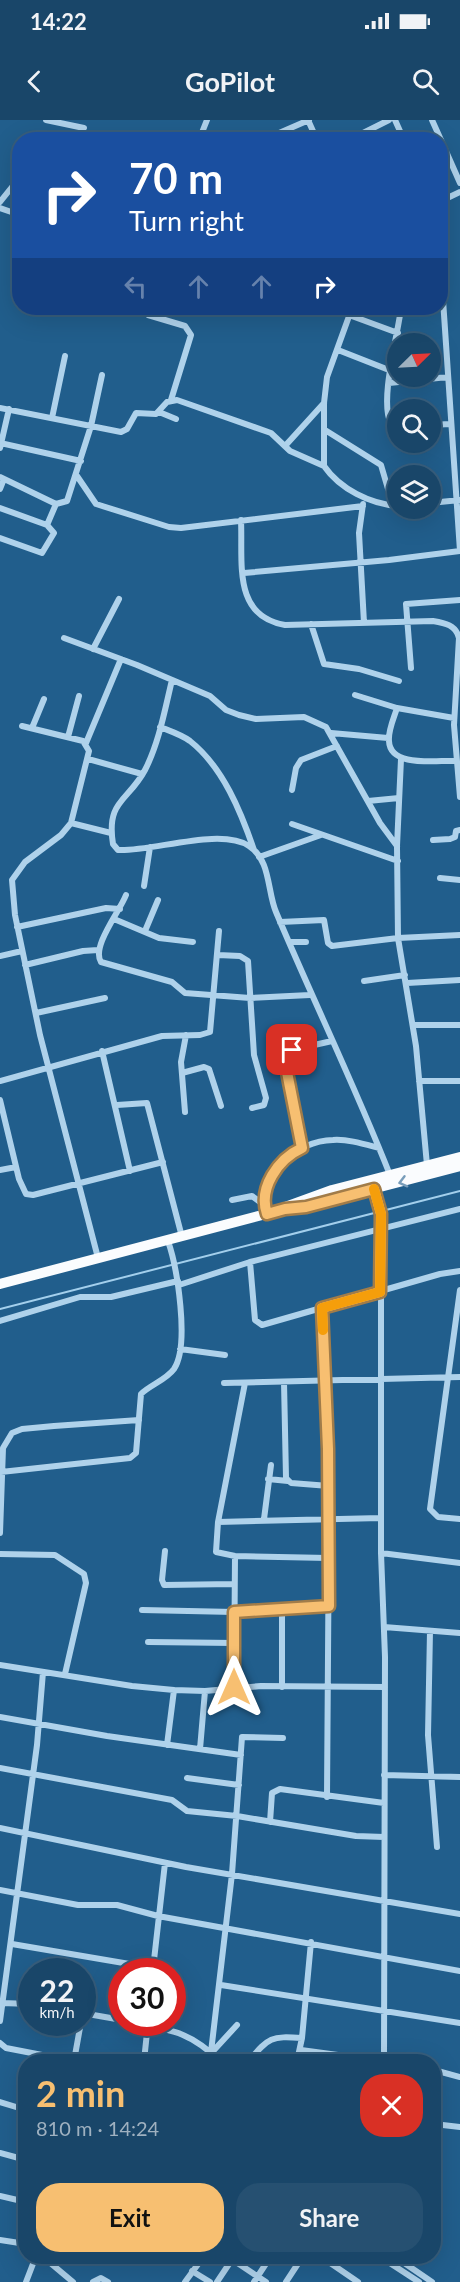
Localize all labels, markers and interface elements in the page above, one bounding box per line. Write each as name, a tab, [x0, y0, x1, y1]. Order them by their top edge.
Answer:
text: 14:22	[30, 8, 87, 35]
icon: back	[18, 65, 51, 98]
text: GoPilot	[185, 65, 275, 98]
icon: search	[409, 65, 442, 98]
text: 70 m	[129, 153, 223, 203]
icon: right	[30, 156, 108, 234]
text: Turn right	[129, 204, 244, 237]
icon: left	[119, 270, 152, 303]
icon: ahead	[182, 270, 215, 303]
icon: ahead	[245, 270, 278, 303]
icon: right	[308, 270, 341, 303]
north arrow	[387, 333, 441, 387]
map controls	[387, 333, 441, 519]
button: search	[387, 399, 441, 453]
button: layers	[387, 465, 441, 519]
pin	[266, 1024, 317, 1075]
icon: arrive	[275, 1033, 308, 1066]
one-way arrow	[399, 1174, 409, 1187]
position arrow	[202, 1655, 266, 1719]
speed limit sign: 30	[108, 1958, 186, 2036]
text: 22	[40, 1972, 74, 2008]
text: km/h	[39, 2003, 75, 2021]
text: 2 min	[36, 2071, 125, 2115]
button: close	[360, 2074, 423, 2137]
text: 810 m · 14:24	[36, 2116, 159, 2140]
button: Exit	[36, 2183, 224, 2252]
button: Share	[236, 2183, 423, 2252]

